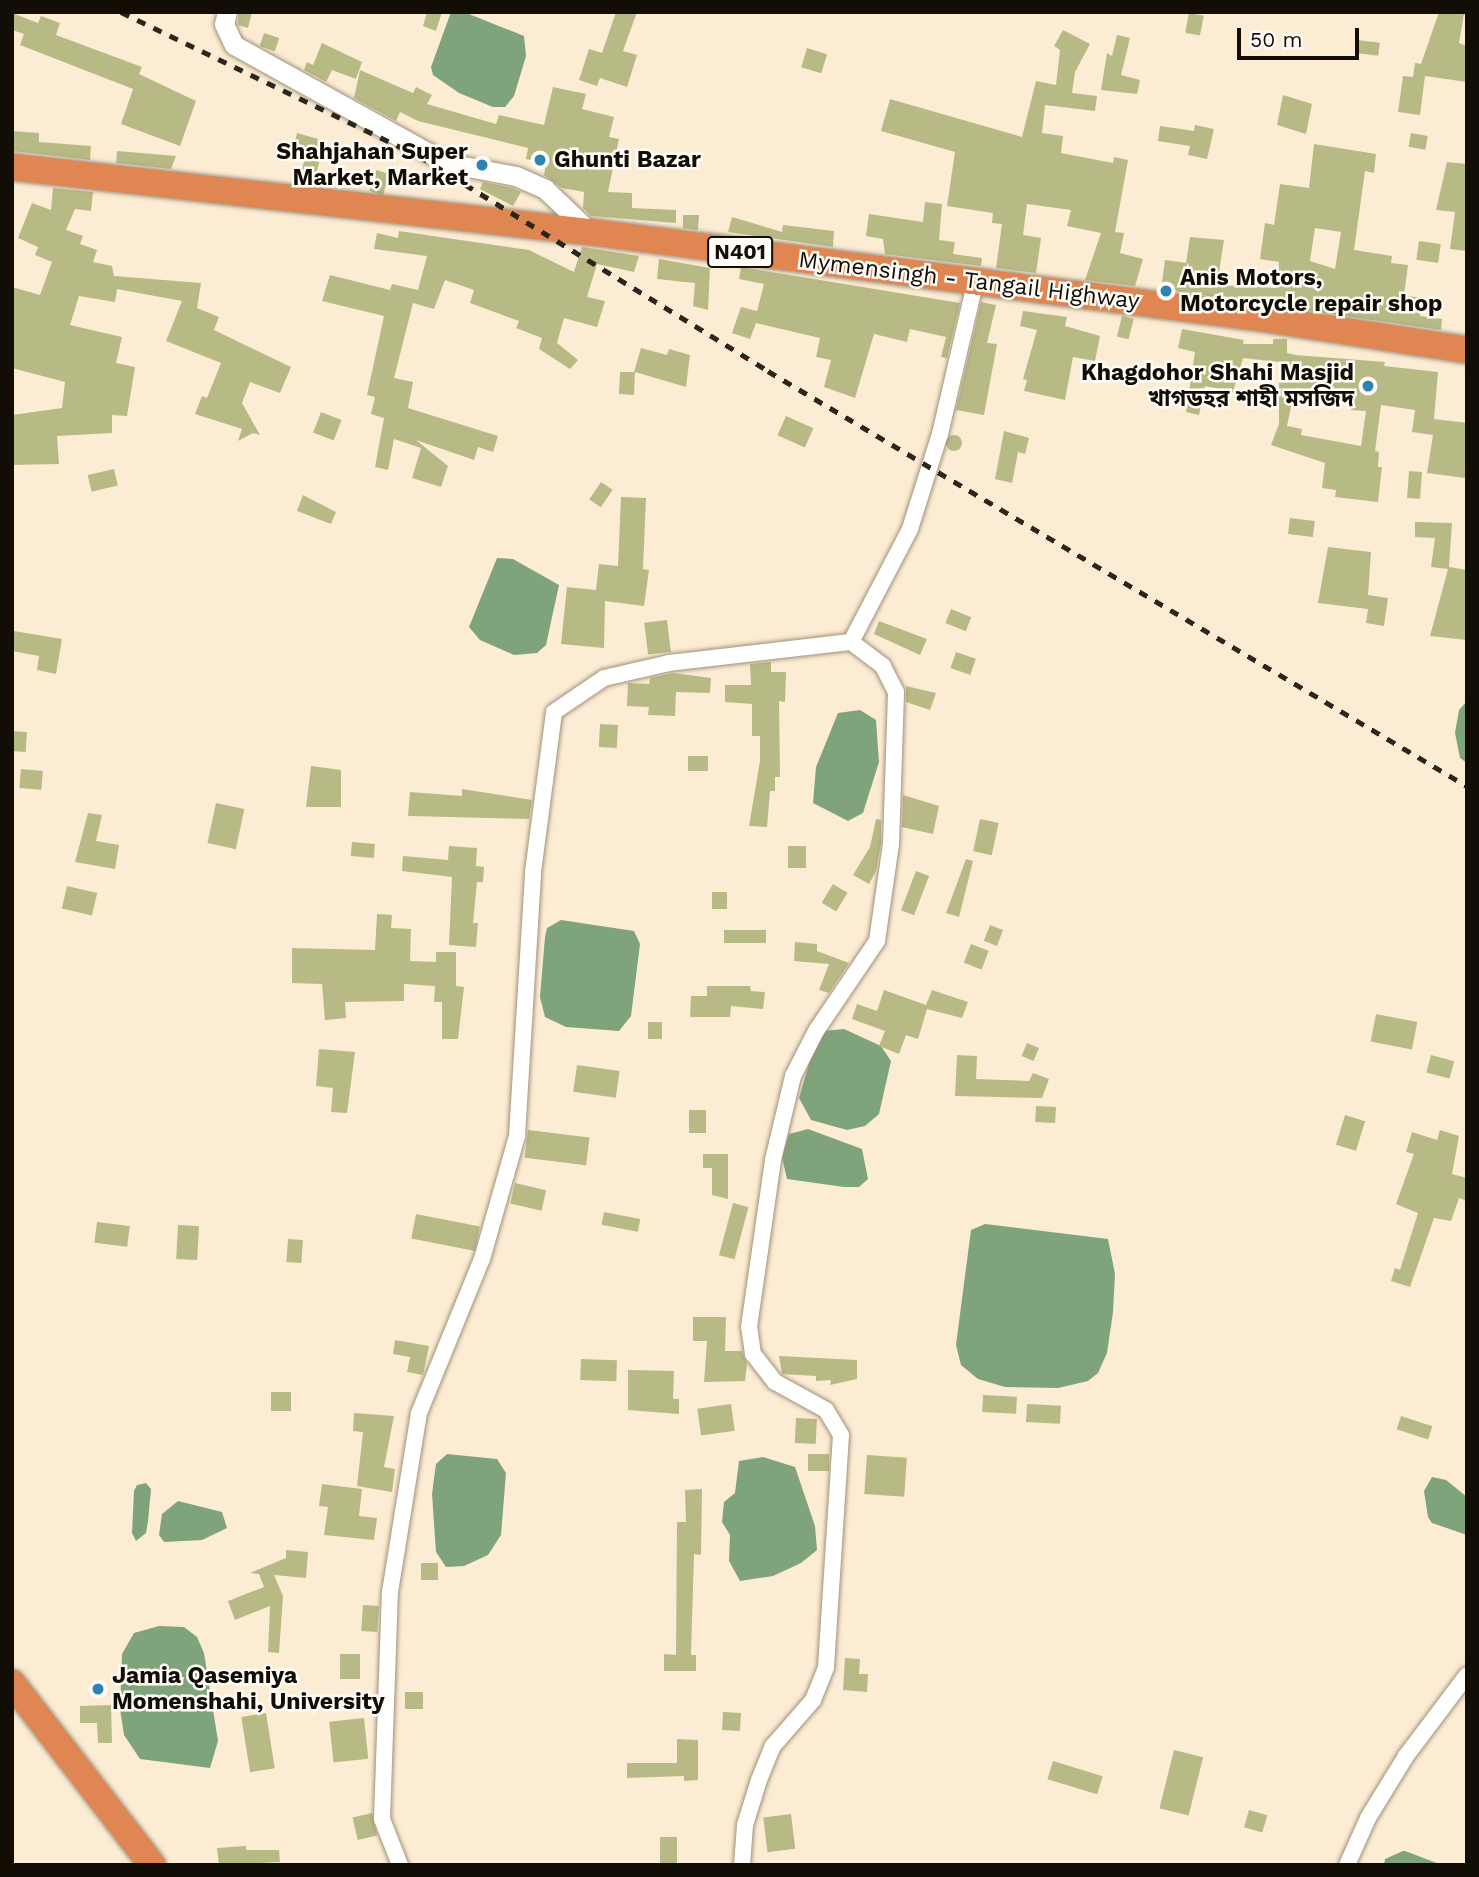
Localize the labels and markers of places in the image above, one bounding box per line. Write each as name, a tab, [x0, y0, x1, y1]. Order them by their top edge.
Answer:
place label: Shahjahan Super Market, Market	[276, 138, 468, 192]
place label: Ghunti Bazar	[554, 146, 701, 174]
marker: Ghunti Bazar	[532, 152, 548, 168]
marker: Shahjahan Super Market, Market	[474, 157, 490, 173]
place label: Anis Motors, Motorcycle repair shop	[1180, 264, 1443, 318]
marker: Anis Motors, Motorcycle repair shop	[1158, 283, 1174, 299]
place label: Khagdohor Shahi Masjid খাগডহর শাহী মসজিদ	[1081, 359, 1354, 413]
marker: Khagdohor Shahi Masjid খাগডহর শাহী মসজিদ	[1360, 378, 1376, 394]
place label: Jamia Qasemiya Momenshahi, University	[112, 1662, 385, 1716]
marker: Jamia Qasemiya Momenshahi, University	[90, 1681, 106, 1697]

